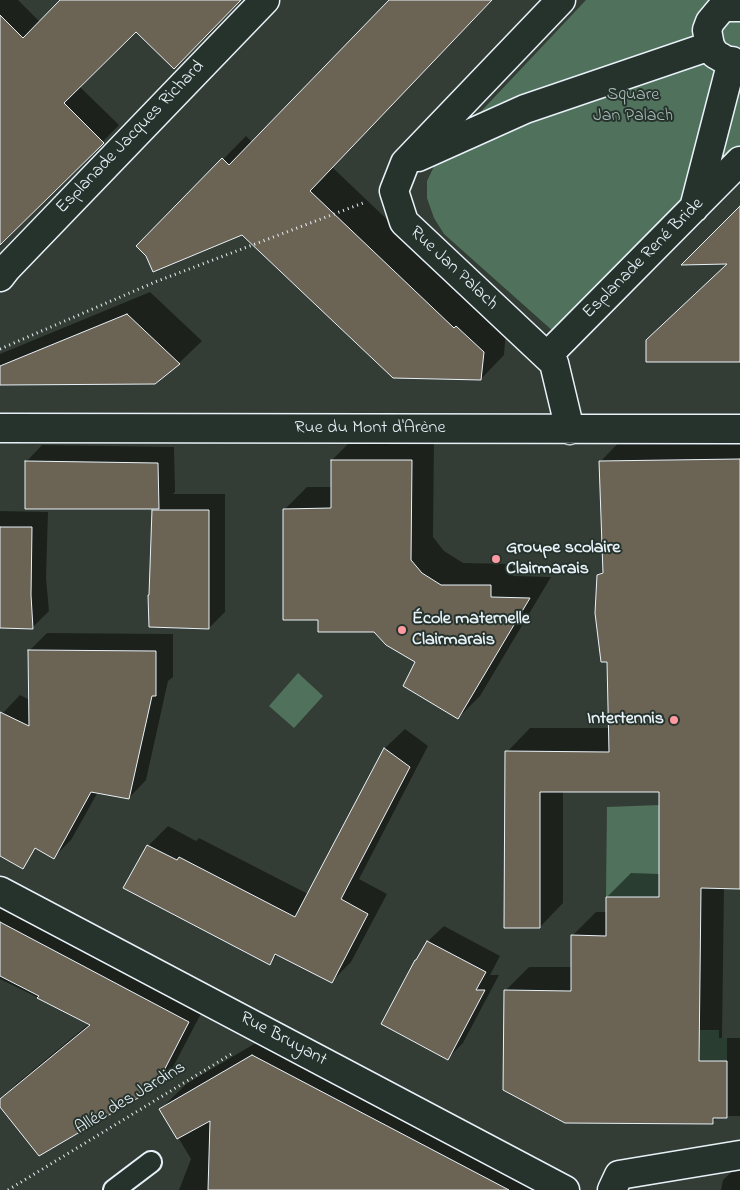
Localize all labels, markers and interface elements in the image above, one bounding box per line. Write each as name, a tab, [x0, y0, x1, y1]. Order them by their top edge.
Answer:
street label: Esplanade Jacques Richard	[52, 57, 210, 219]
park label: Square Jan Palach	[593, 85, 673, 128]
street label: Esplanade René Bride	[579, 194, 709, 324]
street label: Rue Jan Palach	[404, 223, 502, 315]
street label: Rue du Mont d'Arène	[295, 418, 445, 440]
place label: Groupe scolaire Clairmarais	[506, 538, 620, 580]
marker: Groupe scolaire Clairmarais	[490, 553, 502, 565]
place label: École maternelle Clairmarais	[412, 609, 530, 652]
marker: École maternelle Clairmarais	[396, 624, 408, 636]
place label: Intertennis	[587, 709, 664, 731]
marker: Intertennis	[668, 714, 680, 726]
street label: Rue Bruyant	[236, 1008, 330, 1072]
street label: Allée des Jardins	[72, 1058, 190, 1140]

